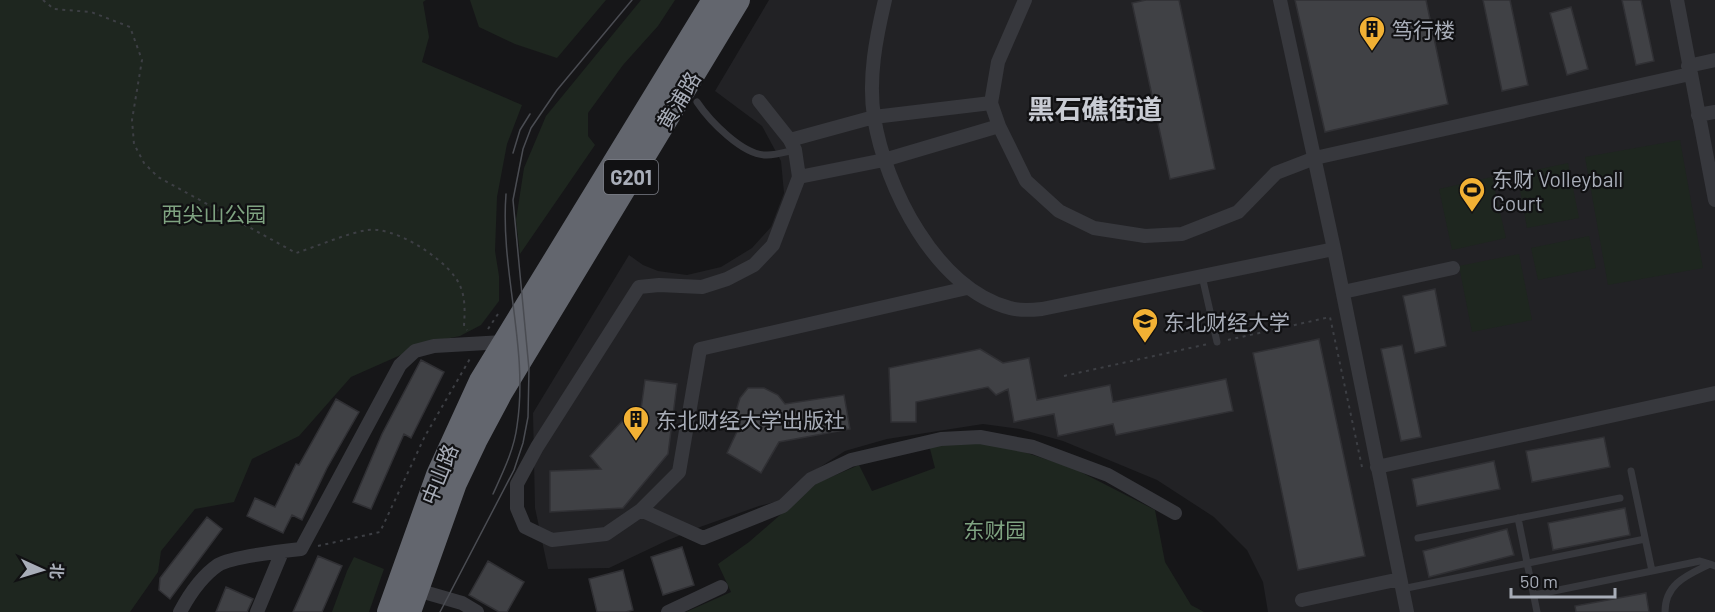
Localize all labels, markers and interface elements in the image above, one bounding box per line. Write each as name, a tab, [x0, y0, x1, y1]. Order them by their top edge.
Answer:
building icon: 笃行楼	[1357, 14, 1387, 52]
place label: 笃行楼	[1392, 17, 1455, 42]
street label: 黄浦路	[651, 67, 705, 133]
district label: 黑石礁街道	[1028, 92, 1163, 124]
road number: G201	[604, 160, 658, 194]
place label: 东财 Volleyball Court	[1492, 166, 1623, 215]
sports icon: 东财 Volleyball Court	[1457, 175, 1487, 213]
park label: 西尖山公园	[162, 201, 267, 226]
school or university icon: 东北财经大学	[1130, 306, 1160, 344]
place label: 东北财经大学	[1164, 309, 1290, 334]
building icon: 东北财经大学出版社	[621, 404, 651, 442]
place label: 东北财经大学出版社	[656, 407, 845, 432]
street label: 中山路	[416, 440, 462, 508]
park label: 东财园	[964, 517, 1027, 542]
north arrow	[12, 540, 72, 600]
scale bar	[1511, 561, 1614, 599]
text: 北	[47, 562, 67, 580]
text: 50 m	[1520, 570, 1558, 592]

